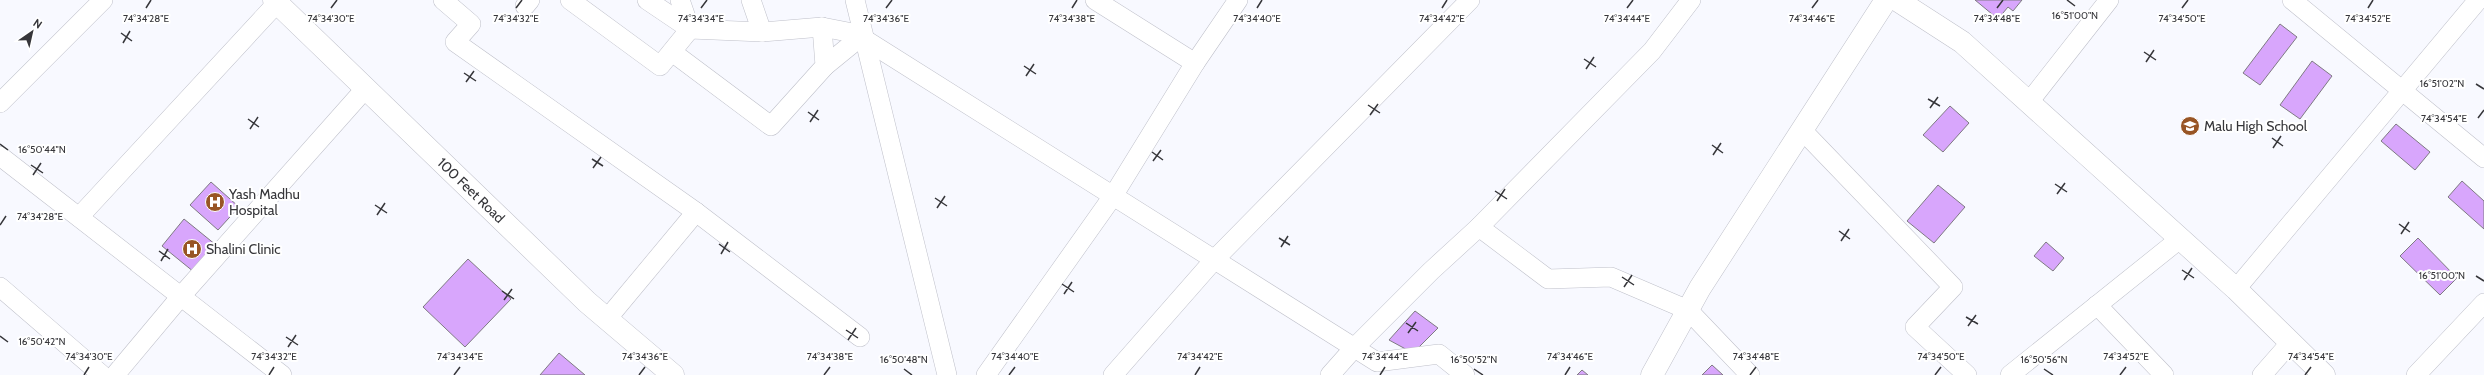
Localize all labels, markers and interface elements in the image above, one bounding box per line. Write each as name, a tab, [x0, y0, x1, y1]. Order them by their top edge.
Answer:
text: 16°51'00"N	[2052, 9, 2098, 22]
north arrow	[12, 12, 52, 52]
text: 74°34'28"E	[123, 12, 170, 25]
text: 74°34'30"E	[307, 12, 355, 25]
text: 74°34'32"E	[493, 12, 539, 25]
text: 74°34'34"E	[678, 12, 724, 25]
text: 74°34'36"E	[863, 12, 909, 25]
text: 74°34'38"E	[1049, 12, 1096, 25]
text: 74°34'40"E	[1233, 12, 1281, 25]
text: 74°34'42"E	[1419, 12, 1465, 25]
text: 74°34'44"E	[1604, 12, 1650, 25]
text: 74°34'46"E	[1789, 12, 1835, 25]
text: 74°34'48"E	[1974, 12, 2021, 25]
text: 74°34'50"E	[2158, 12, 2206, 25]
text: 74°34'52"E	[2345, 12, 2391, 25]
text: N	[30, 16, 45, 32]
text: 16°51'02"N	[2420, 77, 2464, 90]
text: 74°34'54"E	[2421, 112, 2467, 125]
school or university icon: Malu High School	[2179, 115, 2201, 137]
place label: Malu High School	[2204, 117, 2308, 135]
text: 16°50'44"N	[18, 143, 66, 156]
street label: 100 Feet Road	[434, 154, 509, 227]
place label: Yash Madhu Hospital	[228, 185, 300, 219]
hospital icon: Yash Madhu Hospital	[204, 191, 226, 213]
text: 74°34'28"E	[17, 210, 64, 223]
hospital icon: Shalini Clinic	[181, 238, 203, 260]
place label: Shalini Clinic	[206, 240, 281, 258]
text: 16°51'00"N	[2419, 269, 2465, 282]
text: 16°50'42"N	[19, 335, 65, 348]
text: 74°34'30"E	[65, 350, 113, 363]
text: 74°34'32"E	[251, 350, 297, 363]
text: 74°34'34"E	[437, 350, 483, 363]
text: 74°34'36"E	[622, 350, 668, 363]
text: 74°34'38"E	[807, 350, 854, 363]
text: 74°34'40"E	[991, 350, 1039, 363]
text: 74°34'42"E	[1177, 350, 1223, 363]
text: 74°34'44"E	[1362, 350, 1408, 363]
text: 74°34'46"E	[1547, 350, 1593, 363]
text: 74°34'48"E	[1733, 350, 1780, 363]
text: 74°34'50"E	[1917, 350, 1965, 363]
text: 74°34'52"E	[2103, 350, 2149, 363]
text: 74°34'54"E	[2288, 350, 2334, 363]
text: 16°50'48"N	[880, 353, 928, 366]
text: 16°50'52"N	[1451, 353, 1497, 366]
text: 16°50'56"N	[2020, 353, 2068, 366]

